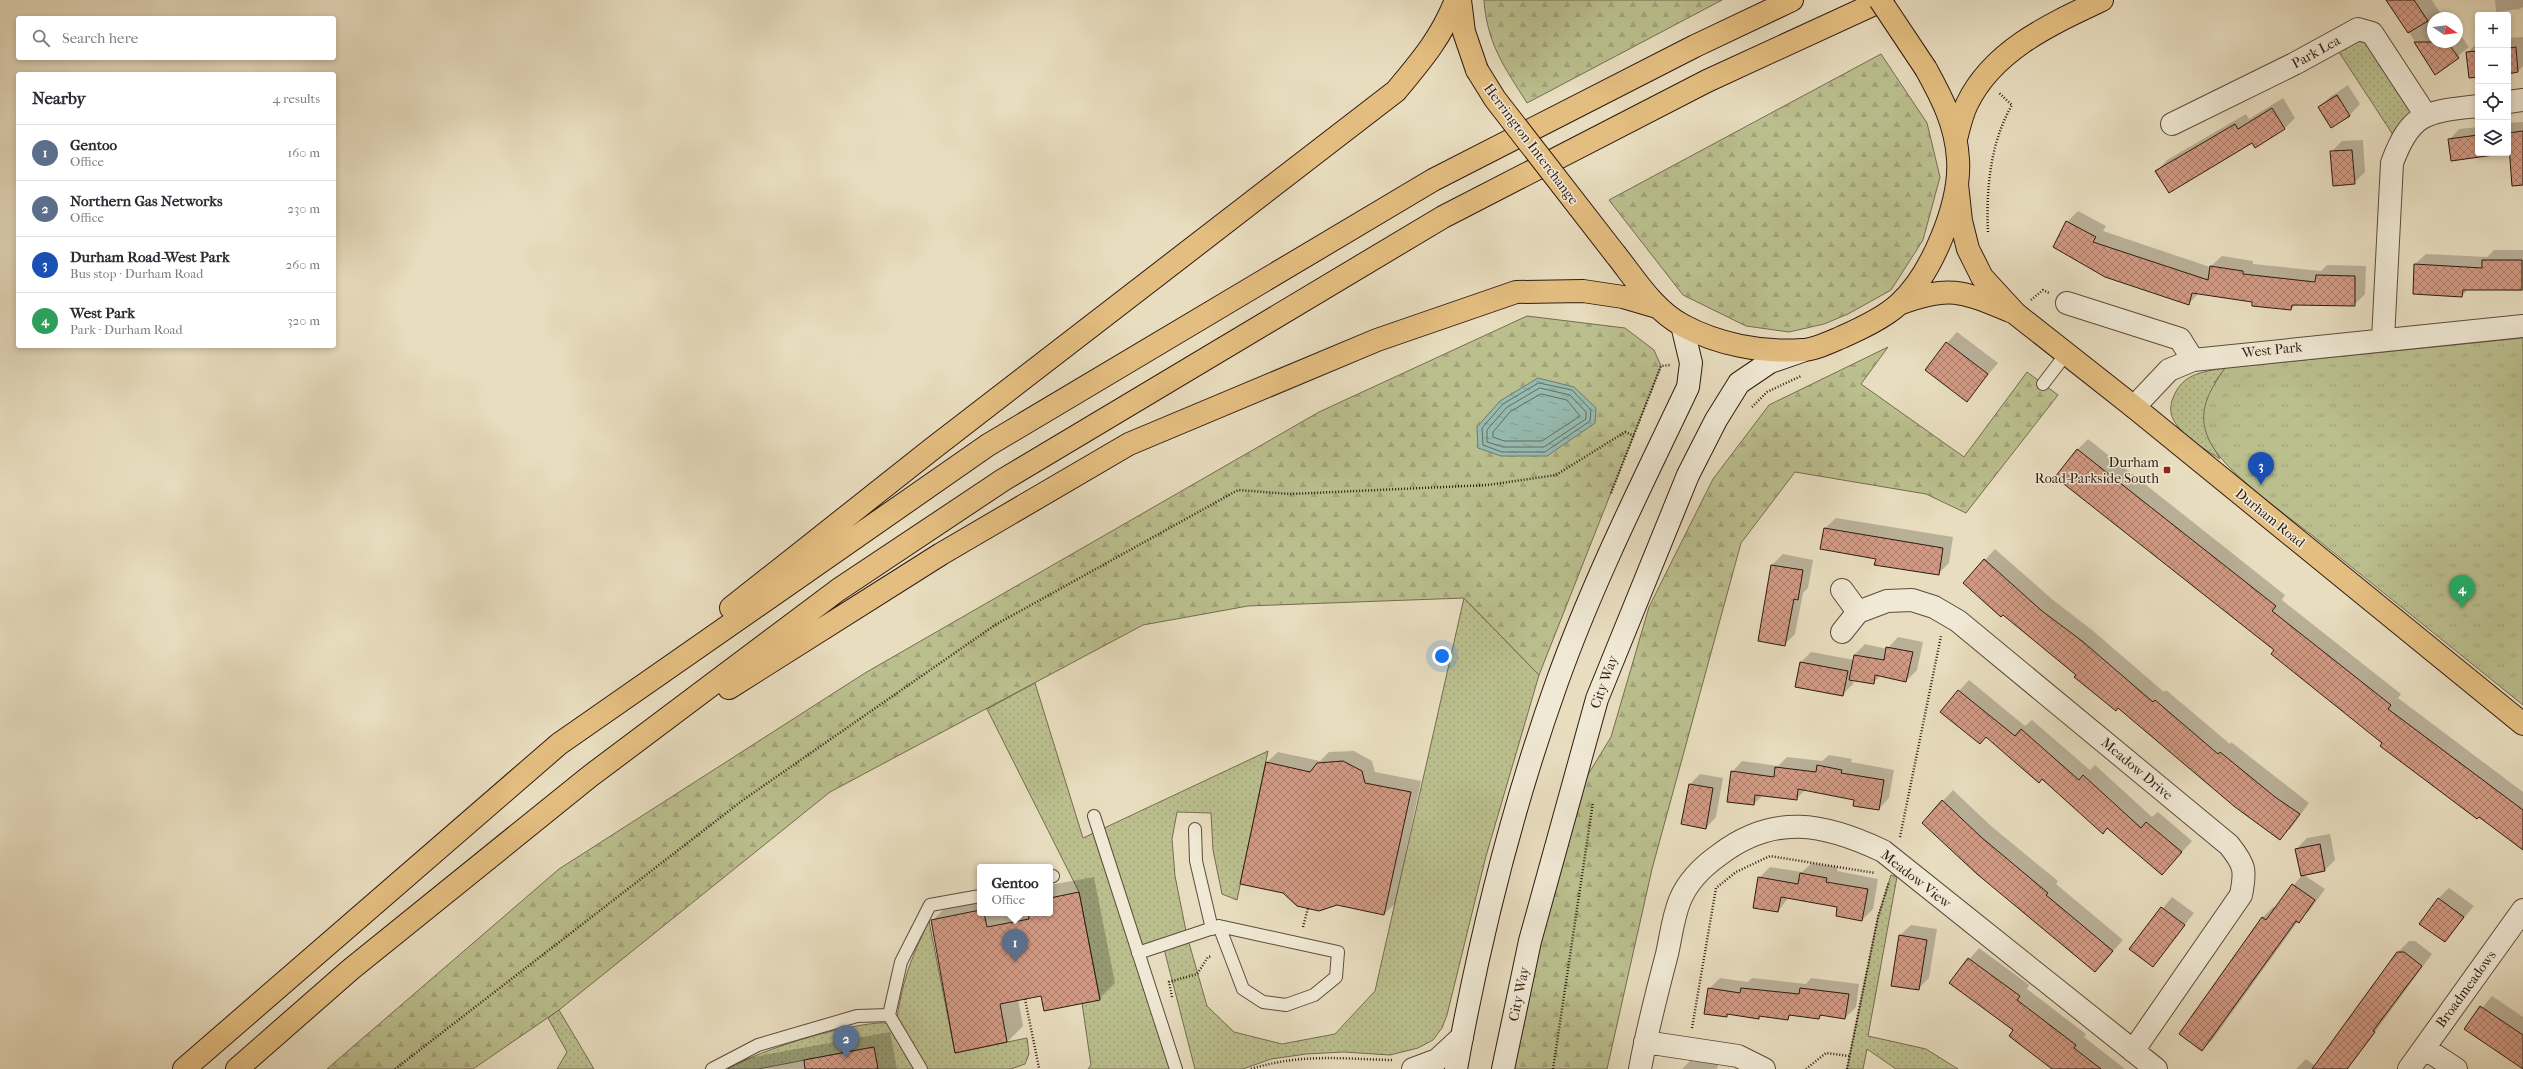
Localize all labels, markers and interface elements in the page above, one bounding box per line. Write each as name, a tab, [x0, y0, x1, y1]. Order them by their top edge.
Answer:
north arrow	[2427, 12, 2463, 48]
map controls	[2475, 12, 2511, 156]
button: +	[2475, 12, 2511, 48]
search box	[16, 16, 336, 60]
icon: search	[30, 27, 52, 49]
text: Search here	[62, 29, 138, 47]
street label: Park Lea	[2289, 32, 2344, 72]
button: −	[2475, 48, 2511, 84]
street label: Herrington Interchange	[1480, 80, 1582, 208]
button: locate	[2475, 84, 2511, 120]
text: Nearby	[32, 88, 86, 108]
text: 4 results	[273, 91, 320, 106]
button: layers	[2475, 120, 2511, 156]
text: Gentoo	[70, 136, 117, 154]
text: 1	[43, 145, 47, 160]
text: 160 m	[288, 145, 320, 160]
text: Office	[70, 154, 104, 169]
text: Northern Gas Networks	[70, 192, 223, 210]
text: 2	[42, 201, 48, 216]
text: 230 m	[287, 201, 320, 216]
text: Office	[70, 210, 104, 225]
text: Durham Road-West Park	[70, 248, 230, 266]
text: 3	[42, 257, 48, 272]
text: 260 m	[286, 257, 320, 272]
text: Bus stop · Durham Road	[70, 266, 203, 281]
text: West Park	[70, 304, 135, 322]
text: 4	[41, 313, 49, 328]
text: 320 m	[287, 313, 320, 328]
text: Park · Durham Road	[70, 322, 183, 337]
street label: West Park	[2240, 338, 2304, 362]
pin: 3	[2248, 452, 2274, 485]
place label: Durham Road-Parkside South	[2035, 454, 2159, 487]
marker: Durham Road-Parkside South	[2162, 465, 2172, 475]
street label: Durham Road	[2232, 485, 2309, 551]
pin: 4	[2449, 575, 2475, 608]
your location	[1432, 646, 1452, 666]
street label: City Way	[1587, 653, 1622, 711]
street label: Meadow Drive	[2098, 734, 2176, 804]
street label: Meadow View	[1878, 846, 1955, 912]
popup	[977, 864, 1053, 916]
text: Gentoo	[991, 874, 1039, 892]
text: Office	[991, 892, 1025, 907]
pin: 1	[1002, 929, 1028, 962]
street label: Broadmeadows	[2432, 947, 2500, 1031]
street label: City Way	[1505, 965, 1533, 1023]
pin: 2	[833, 1025, 859, 1058]

